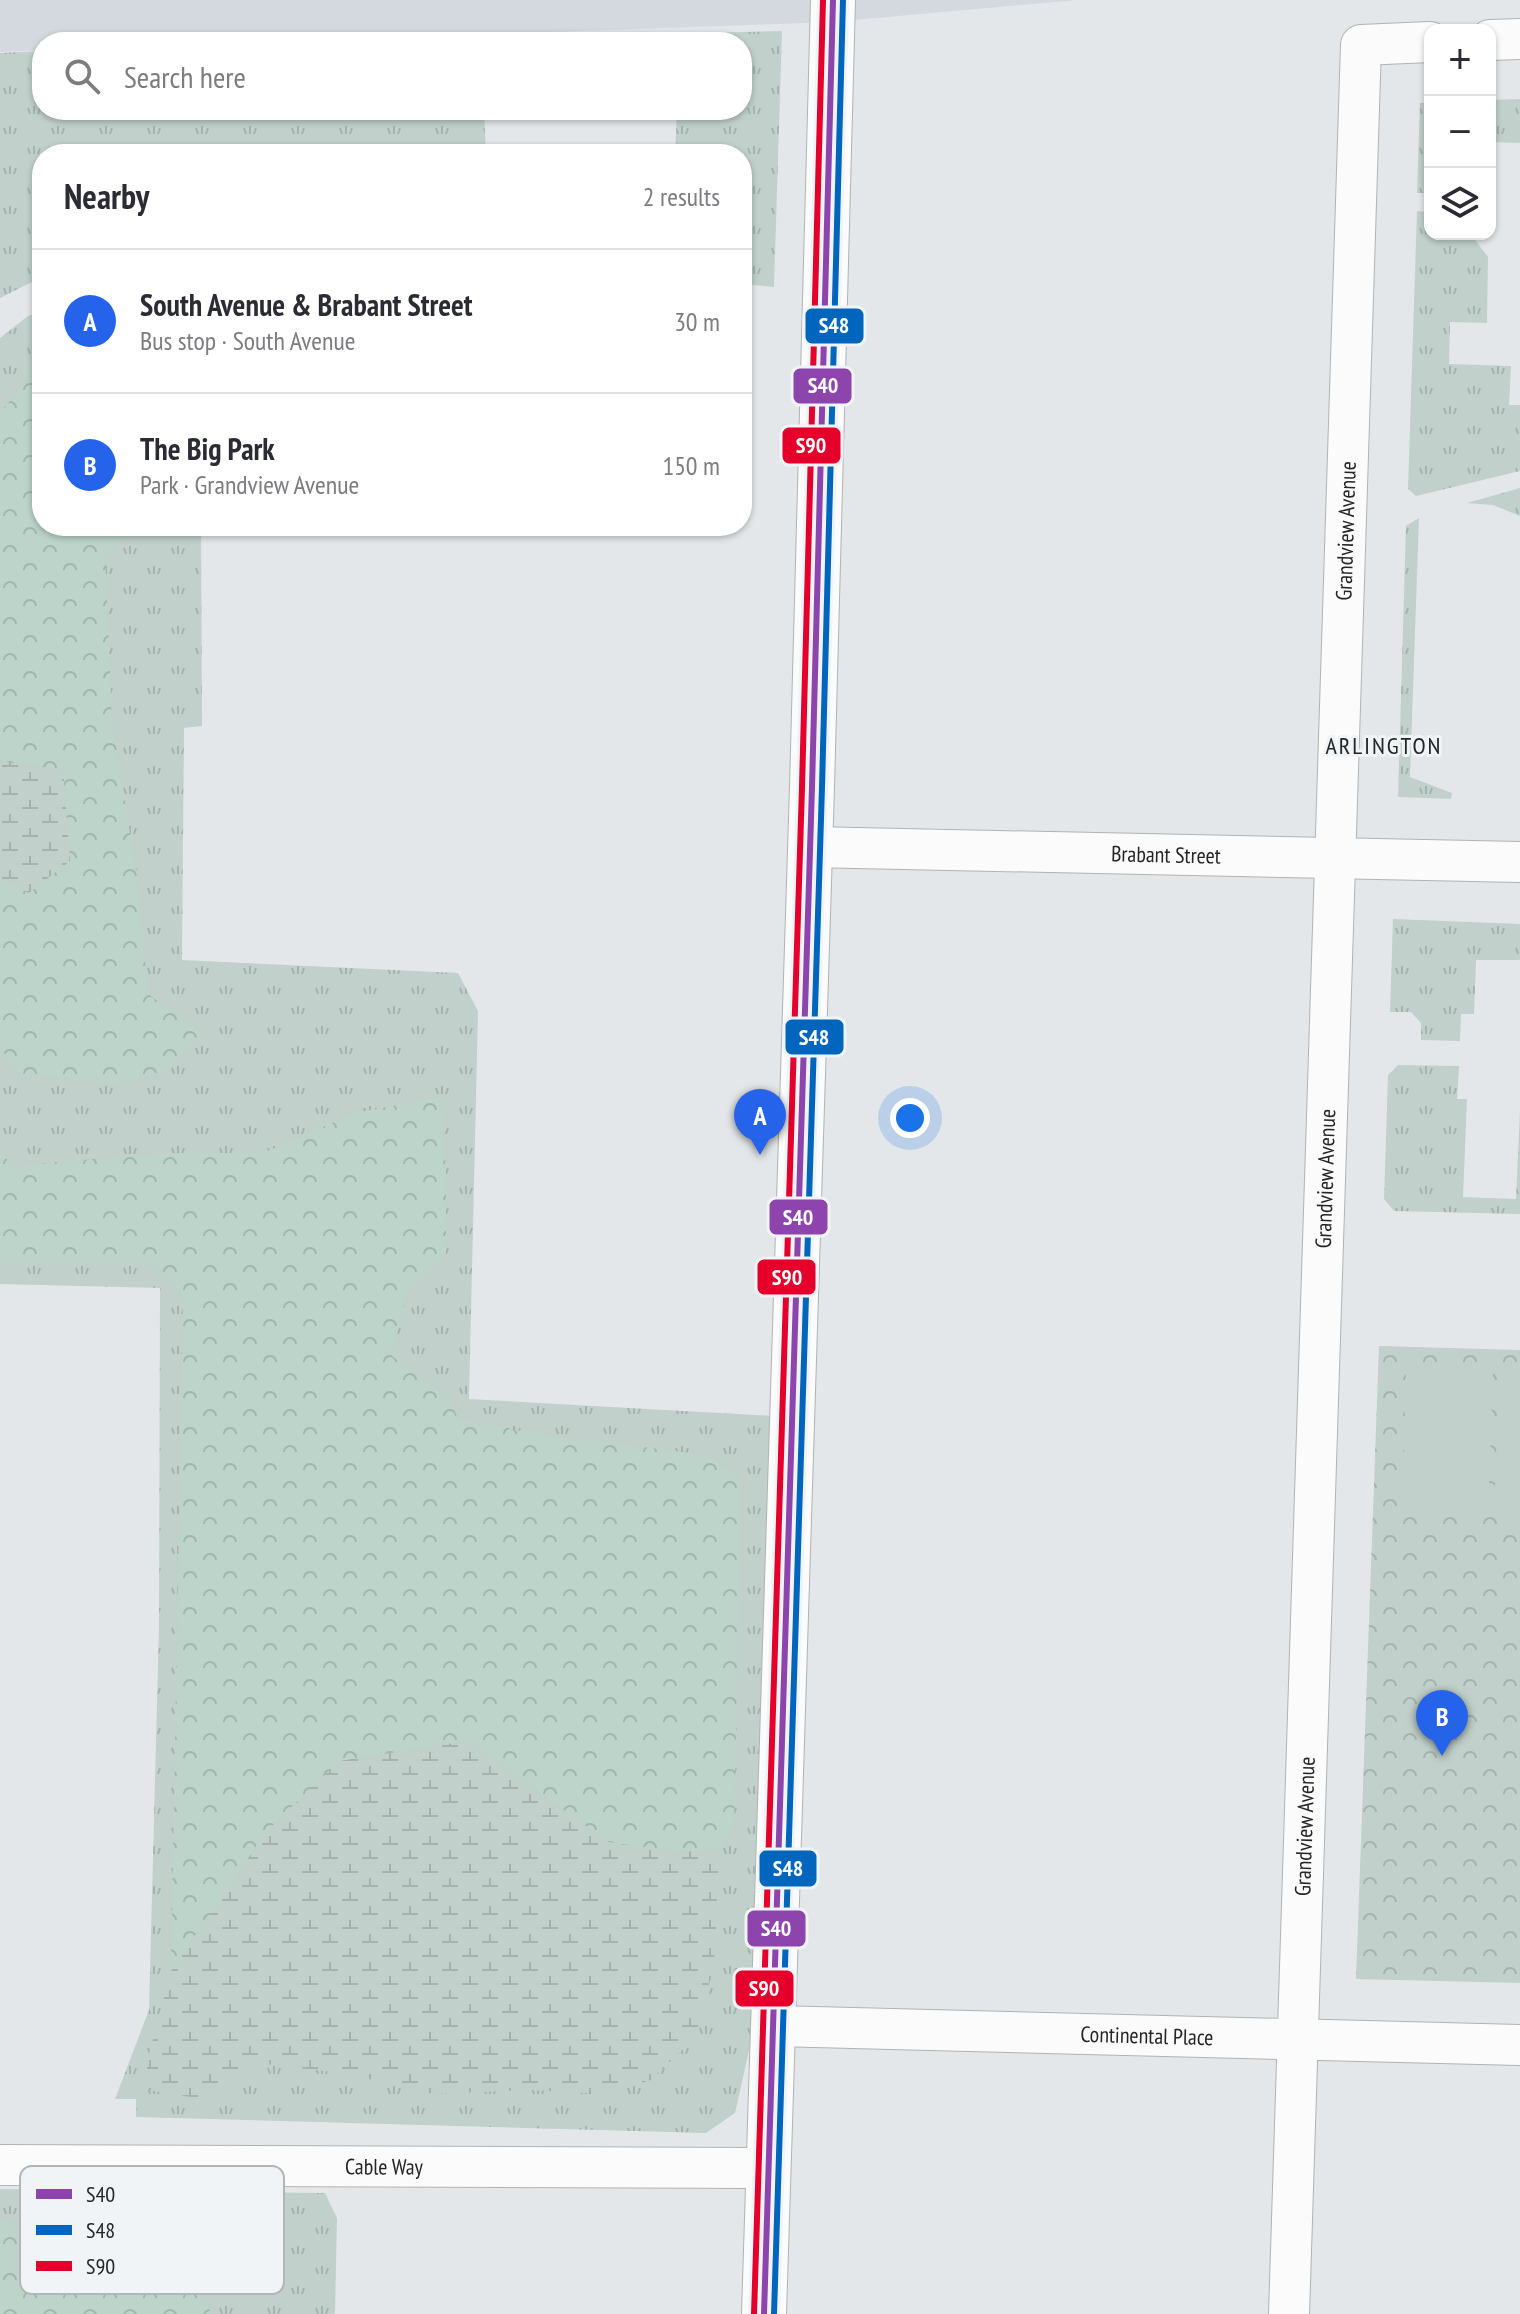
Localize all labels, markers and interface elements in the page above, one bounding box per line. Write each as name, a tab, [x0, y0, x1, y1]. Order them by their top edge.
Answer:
map controls	[1424, 24, 1496, 240]
button: +	[1424, 24, 1496, 96]
search box	[32, 32, 752, 120]
icon: search	[60, 54, 104, 98]
text: Search here	[124, 57, 246, 96]
button: −	[1424, 96, 1496, 168]
button: layers	[1424, 168, 1496, 240]
text: Nearby	[64, 174, 149, 218]
text: 2 results	[643, 180, 720, 213]
text: South Avenue & Brabant Street	[140, 285, 473, 324]
text: A	[83, 305, 97, 338]
text: 30 m	[674, 305, 720, 338]
line badge: S48	[804, 307, 865, 345]
text: S48	[819, 311, 849, 339]
text: Bus stop · South Avenue	[140, 324, 355, 357]
line badge: S40	[792, 367, 853, 405]
text: S40	[808, 371, 838, 399]
line badge: S90	[781, 426, 842, 465]
text: The Big Park	[140, 429, 275, 468]
text: S90	[796, 431, 826, 459]
text: B	[84, 449, 96, 482]
text: 150 m	[662, 449, 720, 482]
street label: Grandview Avenue	[1329, 461, 1362, 601]
text: Park · Grandview Avenue	[140, 468, 359, 501]
district label: ARLINGTON	[1325, 730, 1443, 761]
street label: Brabant Street	[1111, 839, 1221, 870]
line badge: S48	[784, 1018, 845, 1056]
text: S48	[799, 1023, 829, 1051]
pin: A	[734, 1089, 786, 1155]
your location	[890, 1098, 930, 1138]
street label: Grandview Avenue	[1309, 1108, 1341, 1249]
line badge: S40	[768, 1198, 829, 1236]
text: S40	[783, 1203, 813, 1231]
line badge: S90	[756, 1258, 817, 1296]
text: S90	[772, 1263, 802, 1291]
pin: B	[1416, 1690, 1468, 1756]
street label: Grandview Avenue	[1288, 1756, 1321, 1896]
line badge: S48	[758, 1849, 818, 1888]
text: S48	[773, 1854, 803, 1882]
line badge: S40	[746, 1909, 807, 1948]
text: S40	[761, 1914, 791, 1942]
line badge: S90	[734, 1969, 795, 2008]
text: S90	[749, 1974, 779, 2002]
street label: Continental Place	[1080, 2020, 1214, 2051]
street label: Cable Way	[345, 2152, 424, 2181]
legend	[20, 2166, 284, 2294]
text: S40	[86, 2180, 115, 2208]
text: S48	[86, 2216, 115, 2244]
text: S90	[86, 2252, 115, 2280]

